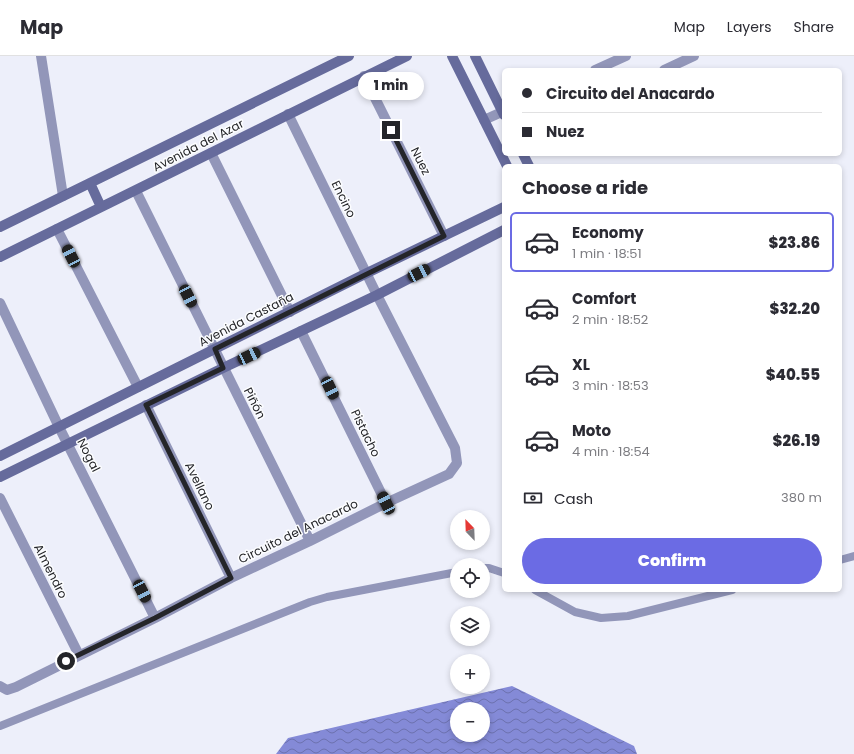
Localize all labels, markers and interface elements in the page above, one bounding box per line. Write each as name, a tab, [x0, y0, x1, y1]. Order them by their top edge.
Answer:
text: Map	[20, 14, 63, 41]
text: Map	[674, 17, 705, 37]
text: Layers	[727, 17, 771, 37]
text: Share	[793, 17, 834, 37]
callout: 1 min	[358, 72, 424, 100]
text: 1 min	[374, 76, 408, 95]
text: Circuito del Anacardo	[546, 83, 715, 104]
street label: Avenida del Azar	[150, 114, 247, 175]
route end	[382, 121, 400, 139]
text: Nuez	[546, 121, 584, 142]
street label: Nuez	[407, 144, 435, 178]
text: Choose a ride	[522, 175, 648, 200]
street label: Encino	[328, 178, 360, 221]
text: Economy	[572, 222, 644, 243]
icon: car	[524, 224, 560, 260]
text: $23.86	[769, 232, 820, 253]
car	[60, 243, 82, 269]
text: 1 min · 18:51	[572, 244, 642, 263]
car	[406, 262, 432, 284]
car	[177, 283, 199, 309]
street label: Avenida Castaña	[196, 288, 296, 350]
text: Comfort	[572, 288, 636, 309]
icon: car	[524, 290, 560, 326]
text: $32.20	[769, 298, 820, 319]
text: 2 min · 18:52	[572, 310, 648, 329]
car	[236, 345, 262, 367]
text: XL	[572, 354, 590, 375]
icon: car	[524, 356, 560, 392]
text: $40.55	[766, 364, 820, 385]
car	[319, 375, 341, 401]
text: 3 min · 18:53	[572, 376, 649, 395]
street label: Piñón	[240, 384, 270, 422]
street label: Pistacho	[347, 406, 385, 460]
text: Moto	[572, 420, 611, 441]
icon: car	[524, 422, 560, 458]
text: $26.19	[773, 430, 820, 451]
street label: Nogal	[73, 435, 105, 475]
text: 4 min · 18:54	[572, 442, 650, 461]
street label: Avellano	[181, 459, 219, 513]
icon: cash	[522, 487, 544, 509]
text: Cash	[554, 488, 593, 509]
text: 380 m	[781, 488, 822, 507]
car	[375, 490, 397, 516]
street label: Circuito del Anacardo	[235, 494, 361, 567]
north arrow	[450, 510, 490, 550]
map controls	[450, 510, 490, 742]
button: Confirm	[522, 538, 822, 584]
street label: Almendro	[30, 541, 72, 601]
button: locate	[450, 558, 490, 598]
car	[131, 578, 153, 604]
button: layers	[450, 606, 490, 646]
route start	[57, 652, 75, 670]
button: +	[450, 654, 490, 694]
button: −	[450, 702, 490, 742]

